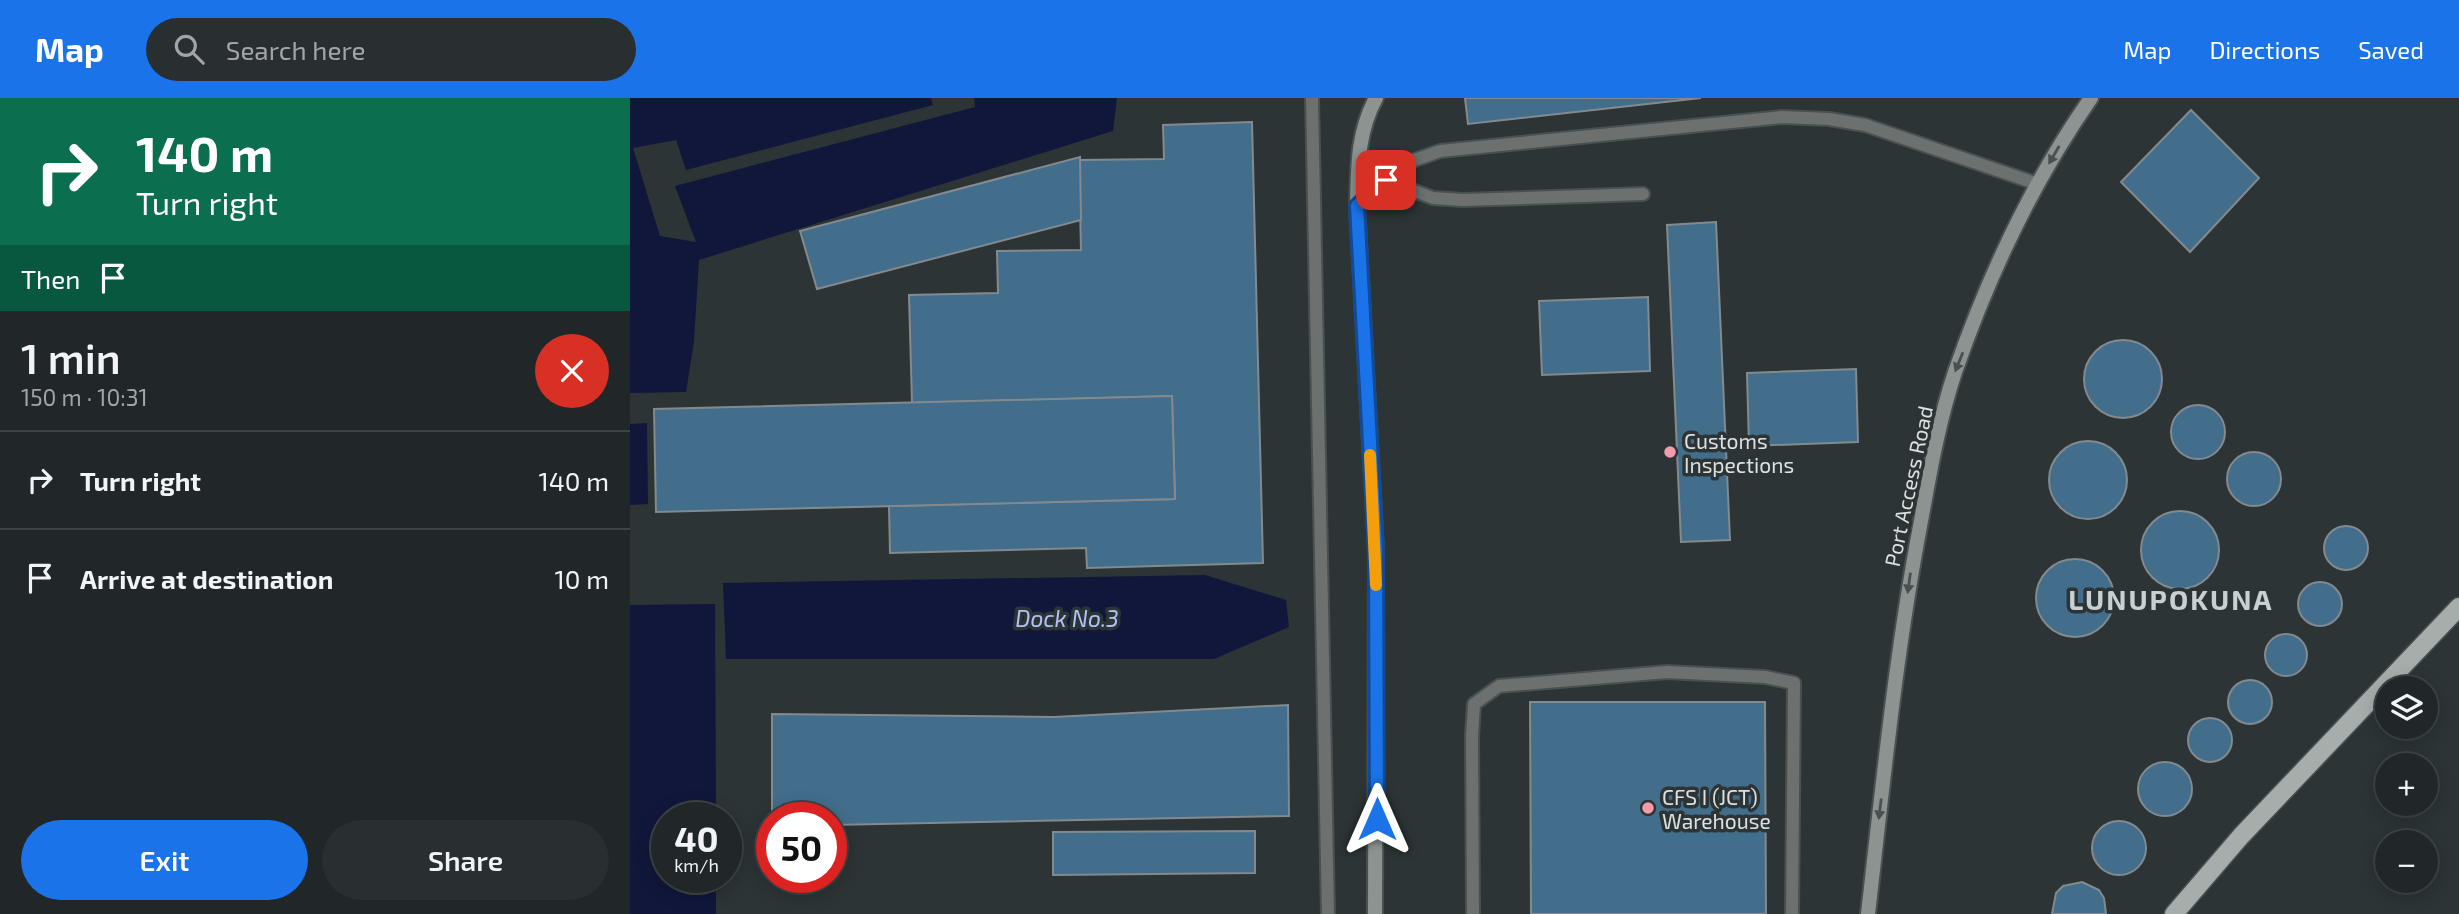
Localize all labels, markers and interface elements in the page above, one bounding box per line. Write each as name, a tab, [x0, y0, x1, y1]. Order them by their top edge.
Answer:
search box	[146, 18, 636, 81]
text: Map	[35, 29, 104, 69]
icon: search	[170, 30, 208, 68]
text: Search here	[226, 34, 365, 65]
text: Map	[2123, 35, 2171, 64]
text: Directions	[2209, 35, 2320, 64]
text: Saved	[2358, 35, 2424, 64]
text: 140 m	[136, 123, 273, 182]
icon: right	[21, 126, 112, 217]
one-way arrow	[2048, 146, 2060, 165]
pin	[1356, 150, 1416, 210]
icon: arrive	[1367, 161, 1405, 199]
text: Turn right	[136, 183, 278, 221]
icon: arrive	[94, 259, 132, 297]
text: Then	[21, 263, 80, 294]
text: 1 min	[21, 332, 121, 382]
button: close	[535, 334, 609, 408]
one-way arrow	[1954, 352, 1965, 373]
text: 150 m · 10:31	[21, 383, 148, 411]
street label: Port Access Road	[1879, 403, 1937, 569]
place label: Customs Inspections	[1684, 428, 1794, 477]
marker: Customs Inspections	[1662, 444, 1678, 460]
icon: right	[21, 461, 59, 499]
text: Turn right	[80, 465, 201, 496]
text: 140 m	[538, 465, 609, 496]
icon: arrive	[21, 559, 59, 597]
text: Arrive at destination	[80, 563, 333, 594]
text: 10 m	[554, 563, 609, 594]
one-way arrow	[1903, 573, 1914, 595]
district label: LUNUPOKUNA	[2068, 582, 2274, 616]
water label: Dock No.3	[1015, 604, 1119, 632]
map controls	[2375, 676, 2438, 893]
button: layers	[2375, 676, 2438, 739]
button: +	[2375, 753, 2438, 816]
position arrow	[1340, 782, 1414, 856]
place label: CFS I (JCT) Warehouse	[1662, 784, 1771, 833]
one-way arrow	[1875, 798, 1886, 820]
marker: CFS I (JCT) Warehouse	[1640, 800, 1656, 816]
speed limit sign: 50	[756, 802, 847, 893]
text: 40	[674, 817, 719, 859]
button: Exit	[21, 820, 308, 900]
button: Share	[322, 820, 609, 900]
button: −	[2375, 830, 2438, 893]
text: km/h	[674, 854, 719, 876]

